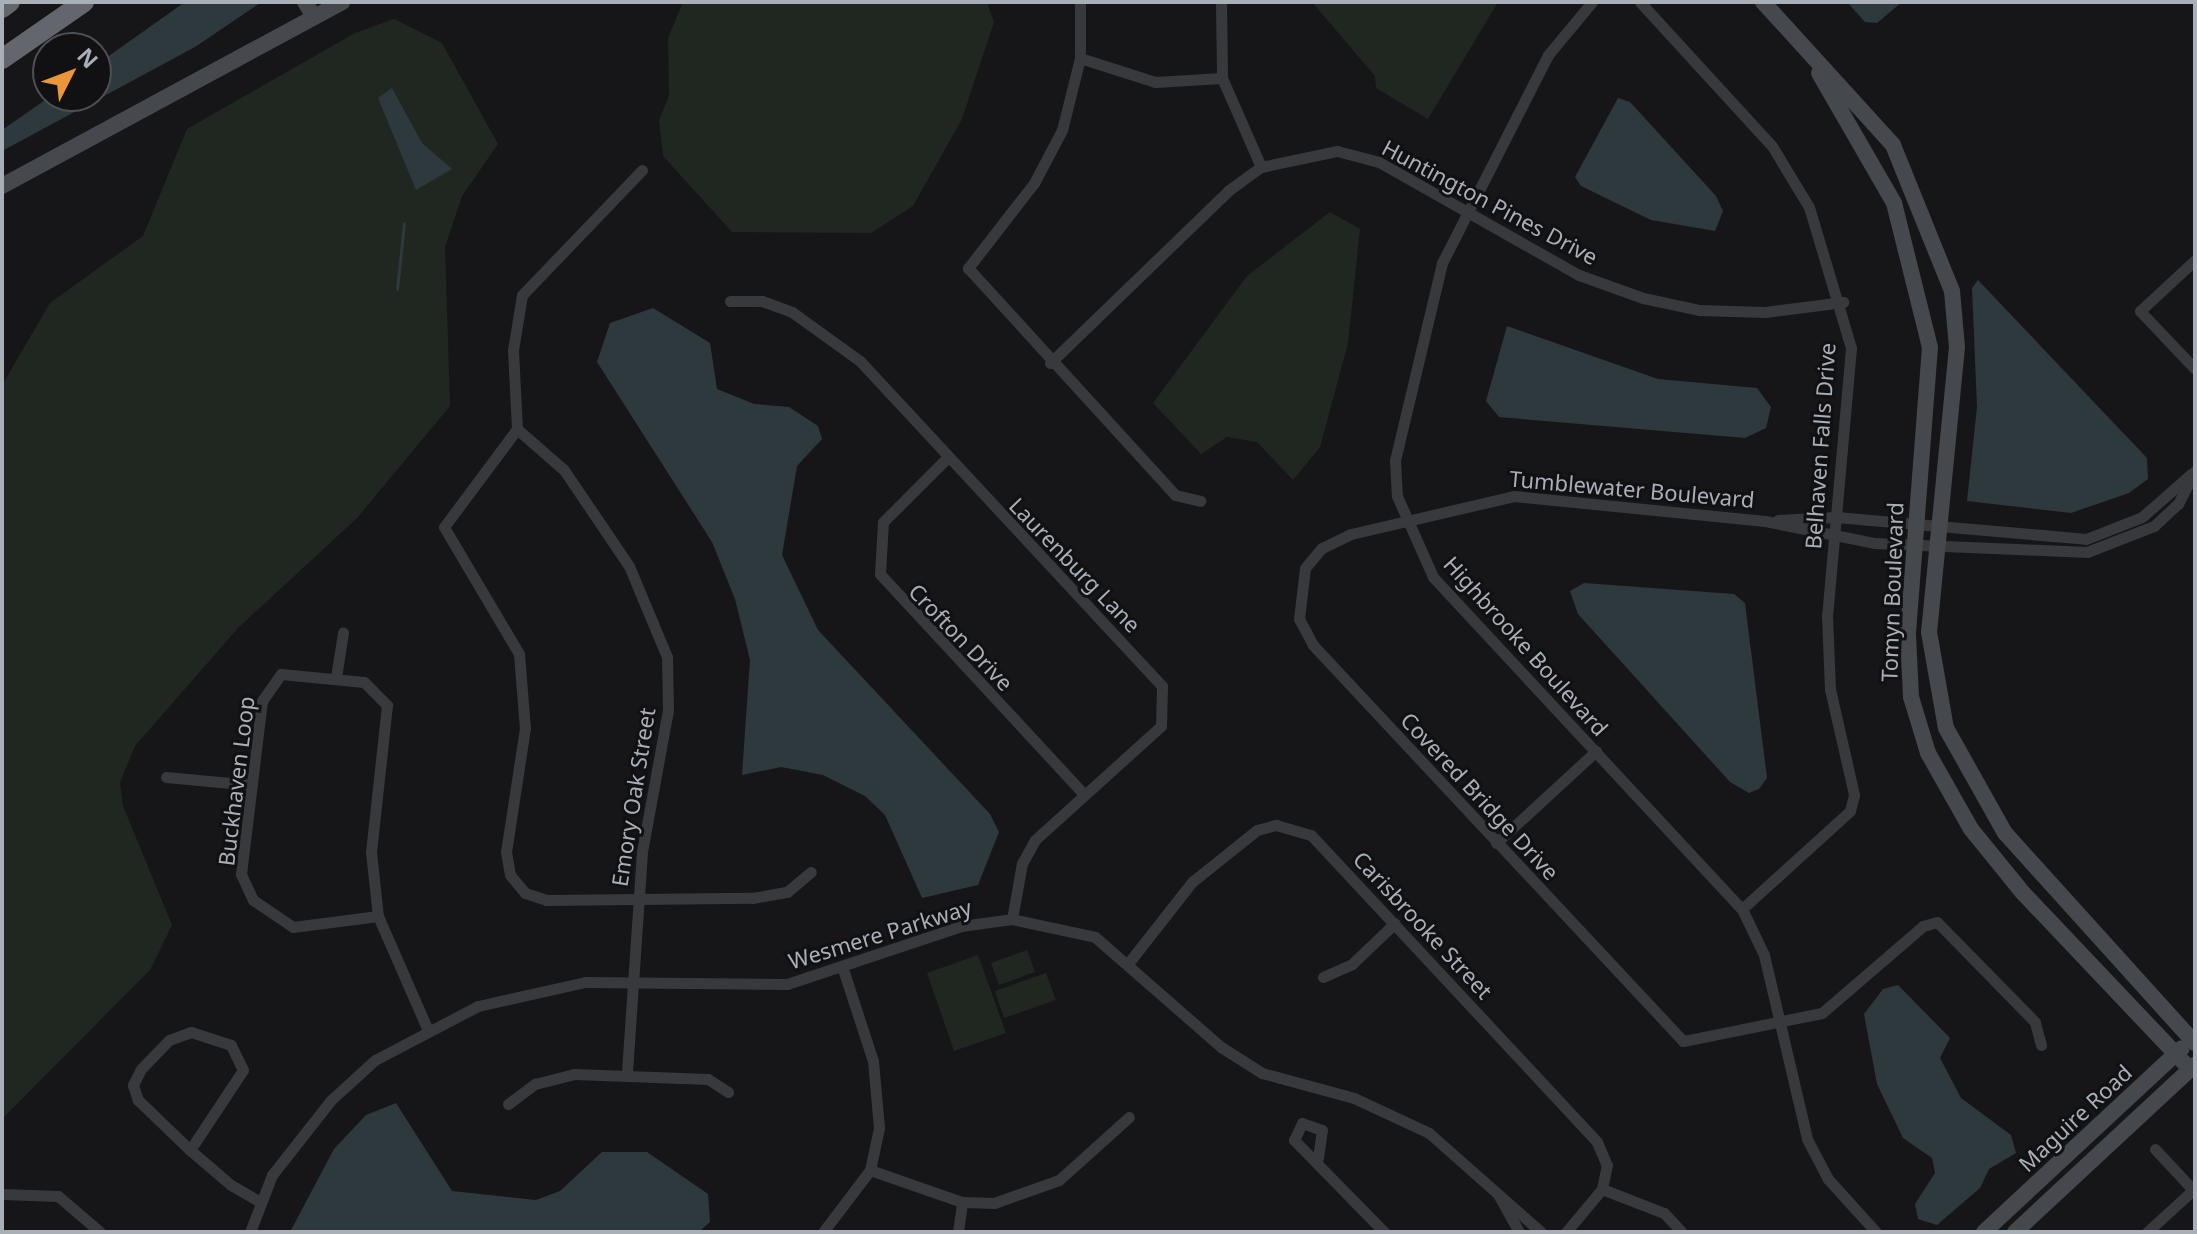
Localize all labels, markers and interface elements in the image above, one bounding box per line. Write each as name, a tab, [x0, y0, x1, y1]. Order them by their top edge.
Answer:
north arrow	[32, 32, 112, 112]
text: N	[71, 41, 105, 74]
street label: Huntington Pines Drive	[1378, 134, 1602, 270]
street label: Belhaven Falls Drive	[1800, 342, 1840, 550]
street label: Tumblewater Boulevard	[1508, 465, 1756, 513]
street label: Laurenburg Lane	[1004, 492, 1146, 638]
street label: Tomyn Boulevard	[1876, 502, 1908, 682]
street label: Highbrooke Boulevard	[1438, 551, 1614, 741]
street label: Crofton Drive	[903, 578, 1019, 696]
street label: Buckhaven Loop	[212, 695, 260, 867]
street label: Emory Oak Street	[606, 706, 660, 888]
street label: Covered Bridge Drive	[1396, 707, 1564, 885]
street label: Carisbrooke Street	[1348, 846, 1498, 1004]
street label: Wesmere Parkway	[785, 894, 975, 974]
street label: Maguire Road	[2013, 1059, 2137, 1177]

